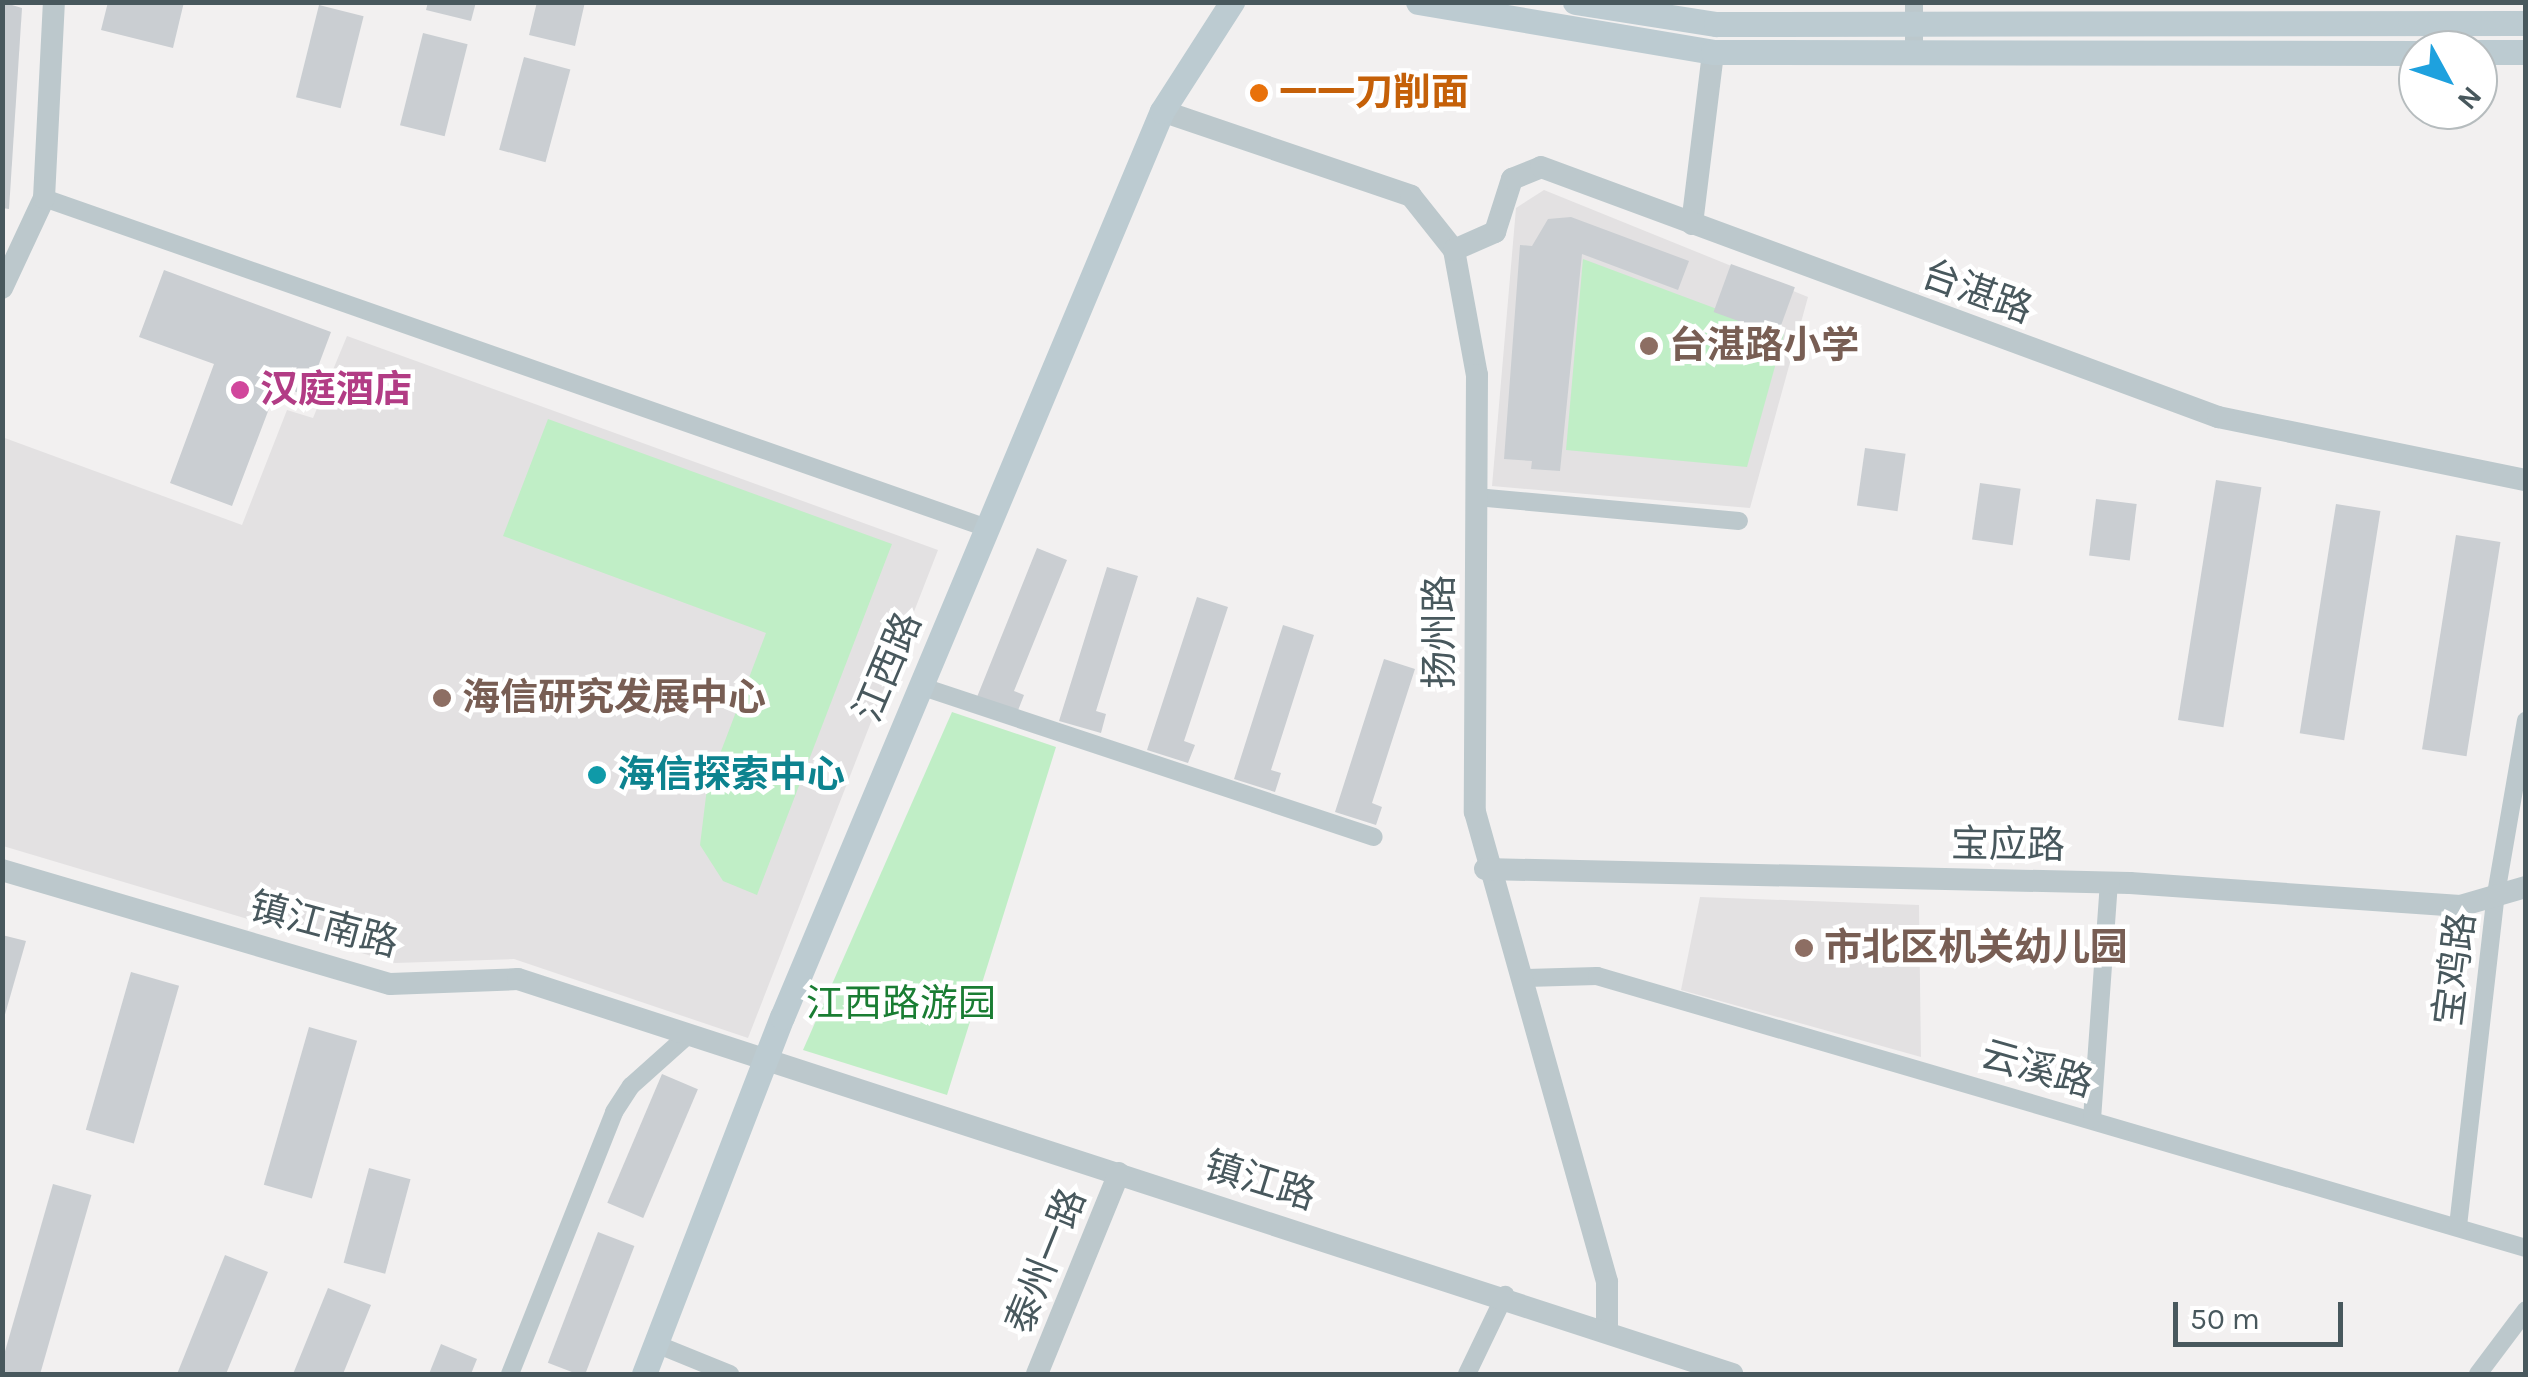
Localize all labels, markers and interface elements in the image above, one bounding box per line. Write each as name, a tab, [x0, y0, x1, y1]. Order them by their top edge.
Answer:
north arrow	[2398, 30, 2498, 130]
place label: 一一刀削面	[1279, 70, 1469, 116]
text: N	[2451, 80, 2489, 117]
marker: 一一刀削面	[1248, 82, 1270, 104]
street label: 台湛路	[1916, 251, 2038, 333]
place label: 台湛路小学	[1669, 323, 1859, 369]
marker: 台湛路小学	[1638, 335, 1660, 357]
place label: 汉庭酒店	[260, 367, 412, 413]
marker: 汉庭酒店	[229, 379, 251, 401]
street label: 扬州路	[1417, 575, 1463, 689]
street label: 江西路	[845, 606, 931, 728]
place label: 海信研究发展中心	[462, 675, 766, 721]
marker: 海信研究发展中心	[431, 687, 453, 709]
place label: 海信探索中心	[617, 752, 845, 798]
marker: 海信探索中心	[586, 764, 608, 786]
street label: 宝应路	[1951, 821, 2065, 869]
street label: 镇江南路	[245, 883, 403, 967]
street label: 宝鸡路	[2425, 910, 2485, 1028]
place label: 市北区机关幼儿园	[1824, 925, 2128, 971]
marker: 市北区机关幼儿园	[1793, 937, 1815, 959]
park label: 江西路游园	[806, 981, 996, 1027]
street label: 云溪路	[1976, 1031, 2098, 1107]
street label: 镇江路	[1199, 1143, 1321, 1219]
street label: 泰州一路	[996, 1182, 1096, 1340]
scale bar	[2178, 1282, 2348, 1344]
text: 50 m	[2190, 1301, 2260, 1337]

